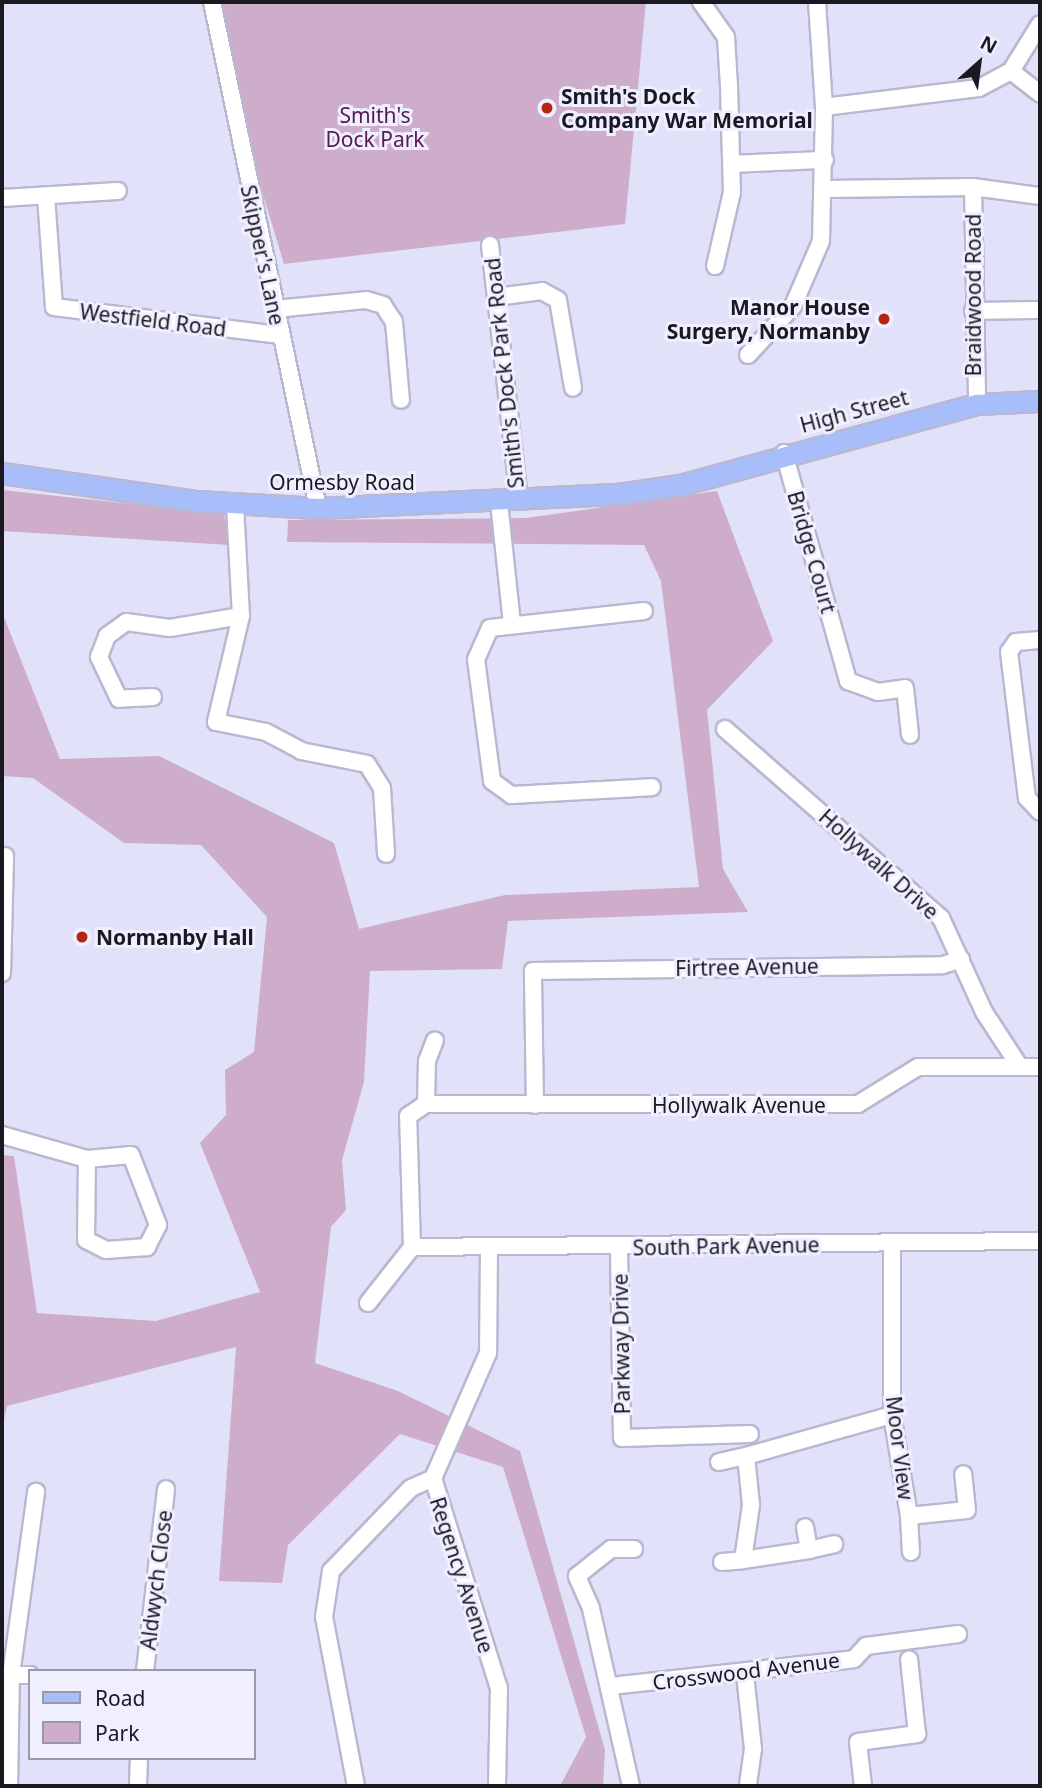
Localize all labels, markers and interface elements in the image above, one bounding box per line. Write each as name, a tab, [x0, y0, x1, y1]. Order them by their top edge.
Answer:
north arrow	[944, 28, 1014, 98]
text: N	[976, 29, 1002, 60]
place label: Smith's Dock Company War Memorial	[561, 83, 813, 133]
marker: Smith's Dock Company War Memorial	[539, 100, 555, 116]
park label: Smith's Dock Park	[325, 102, 425, 152]
street label: Skipper's Lane	[236, 183, 290, 327]
street label: Braidwood Road	[960, 214, 986, 376]
street label: Smith's Dock Park Road	[479, 257, 529, 489]
place label: Manor House Surgery, Normanby	[667, 294, 870, 344]
street label: Westfield Road	[78, 299, 228, 341]
marker: Manor House Surgery, Normanby	[876, 311, 892, 327]
street label: High Street	[797, 384, 911, 438]
street label: Ormesby Road	[269, 469, 415, 495]
street label: Bridge Court	[783, 488, 841, 616]
street label: Hollywalk Drive	[814, 804, 944, 924]
place label: Normanby Hall	[96, 924, 254, 950]
marker: Normanby Hall	[74, 929, 90, 945]
street label: Firtree Avenue	[675, 953, 819, 981]
street label: Hollywalk Avenue	[652, 1092, 826, 1118]
street label: South Park Avenue	[632, 1232, 820, 1260]
street label: Parkway Drive	[607, 1273, 635, 1415]
street label: Moor View	[881, 1395, 919, 1501]
street label: Regency Avenue	[425, 1494, 499, 1656]
street label: Aldwych Close	[135, 1509, 177, 1651]
street label: Crosswood Avenue	[651, 1647, 841, 1695]
legend	[28, 1669, 256, 1760]
text: Road	[95, 1684, 145, 1712]
text: Park	[95, 1719, 139, 1747]

